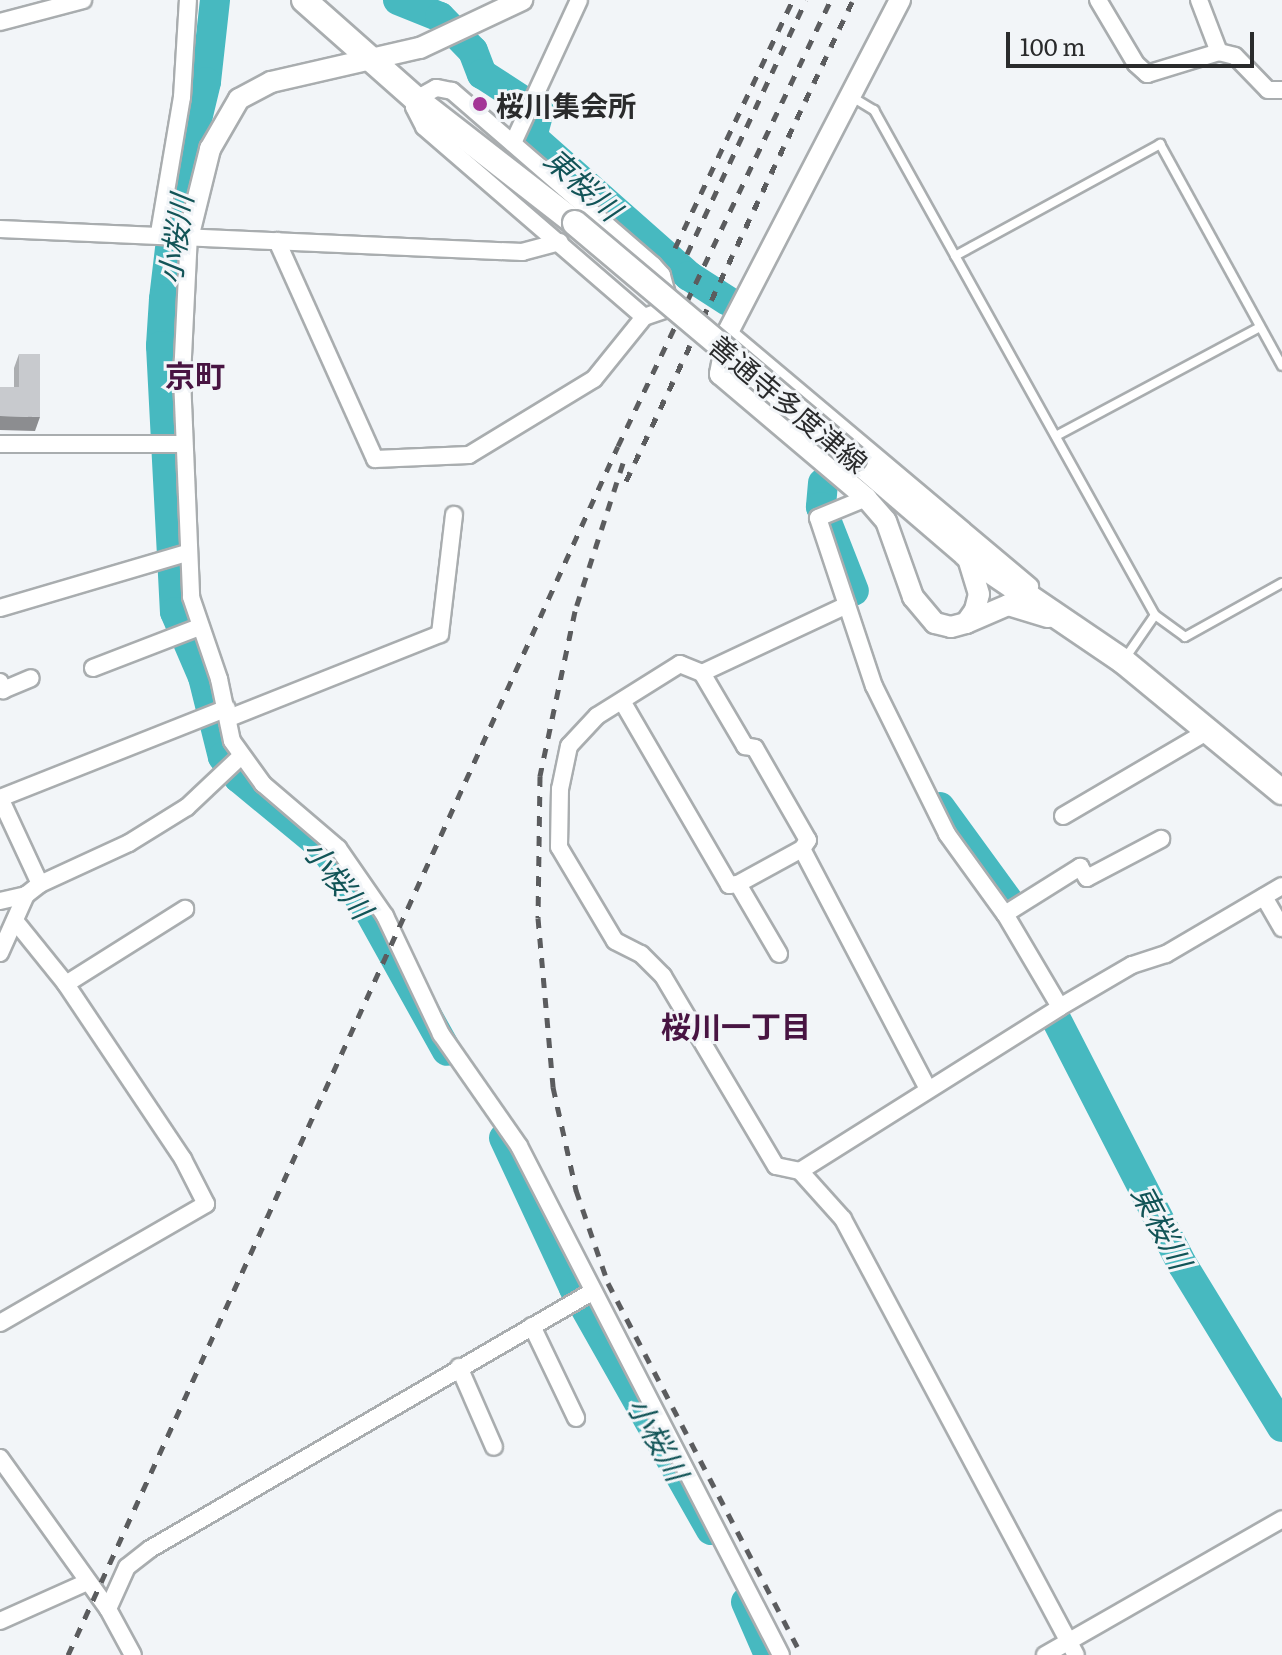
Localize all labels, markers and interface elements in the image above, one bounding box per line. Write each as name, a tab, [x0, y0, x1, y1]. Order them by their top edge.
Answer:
scale bar	[1010, 16, 1258, 66]
text: 100 m	[1020, 28, 1086, 63]
place label: 桜川集会所	[496, 87, 636, 121]
marker: 桜川集会所	[471, 95, 489, 113]
water label: 東桜川	[539, 140, 629, 226]
water label: 小桜川	[150, 192, 198, 286]
street label: 善通寺多度津線	[703, 327, 875, 479]
district label: 京町	[165, 356, 225, 392]
water label: 小桜川	[297, 831, 381, 925]
district label: 桜川一丁目	[661, 1007, 811, 1043]
water label: 東桜川	[1126, 1178, 1200, 1274]
water label: 小桜川	[621, 1390, 697, 1486]

